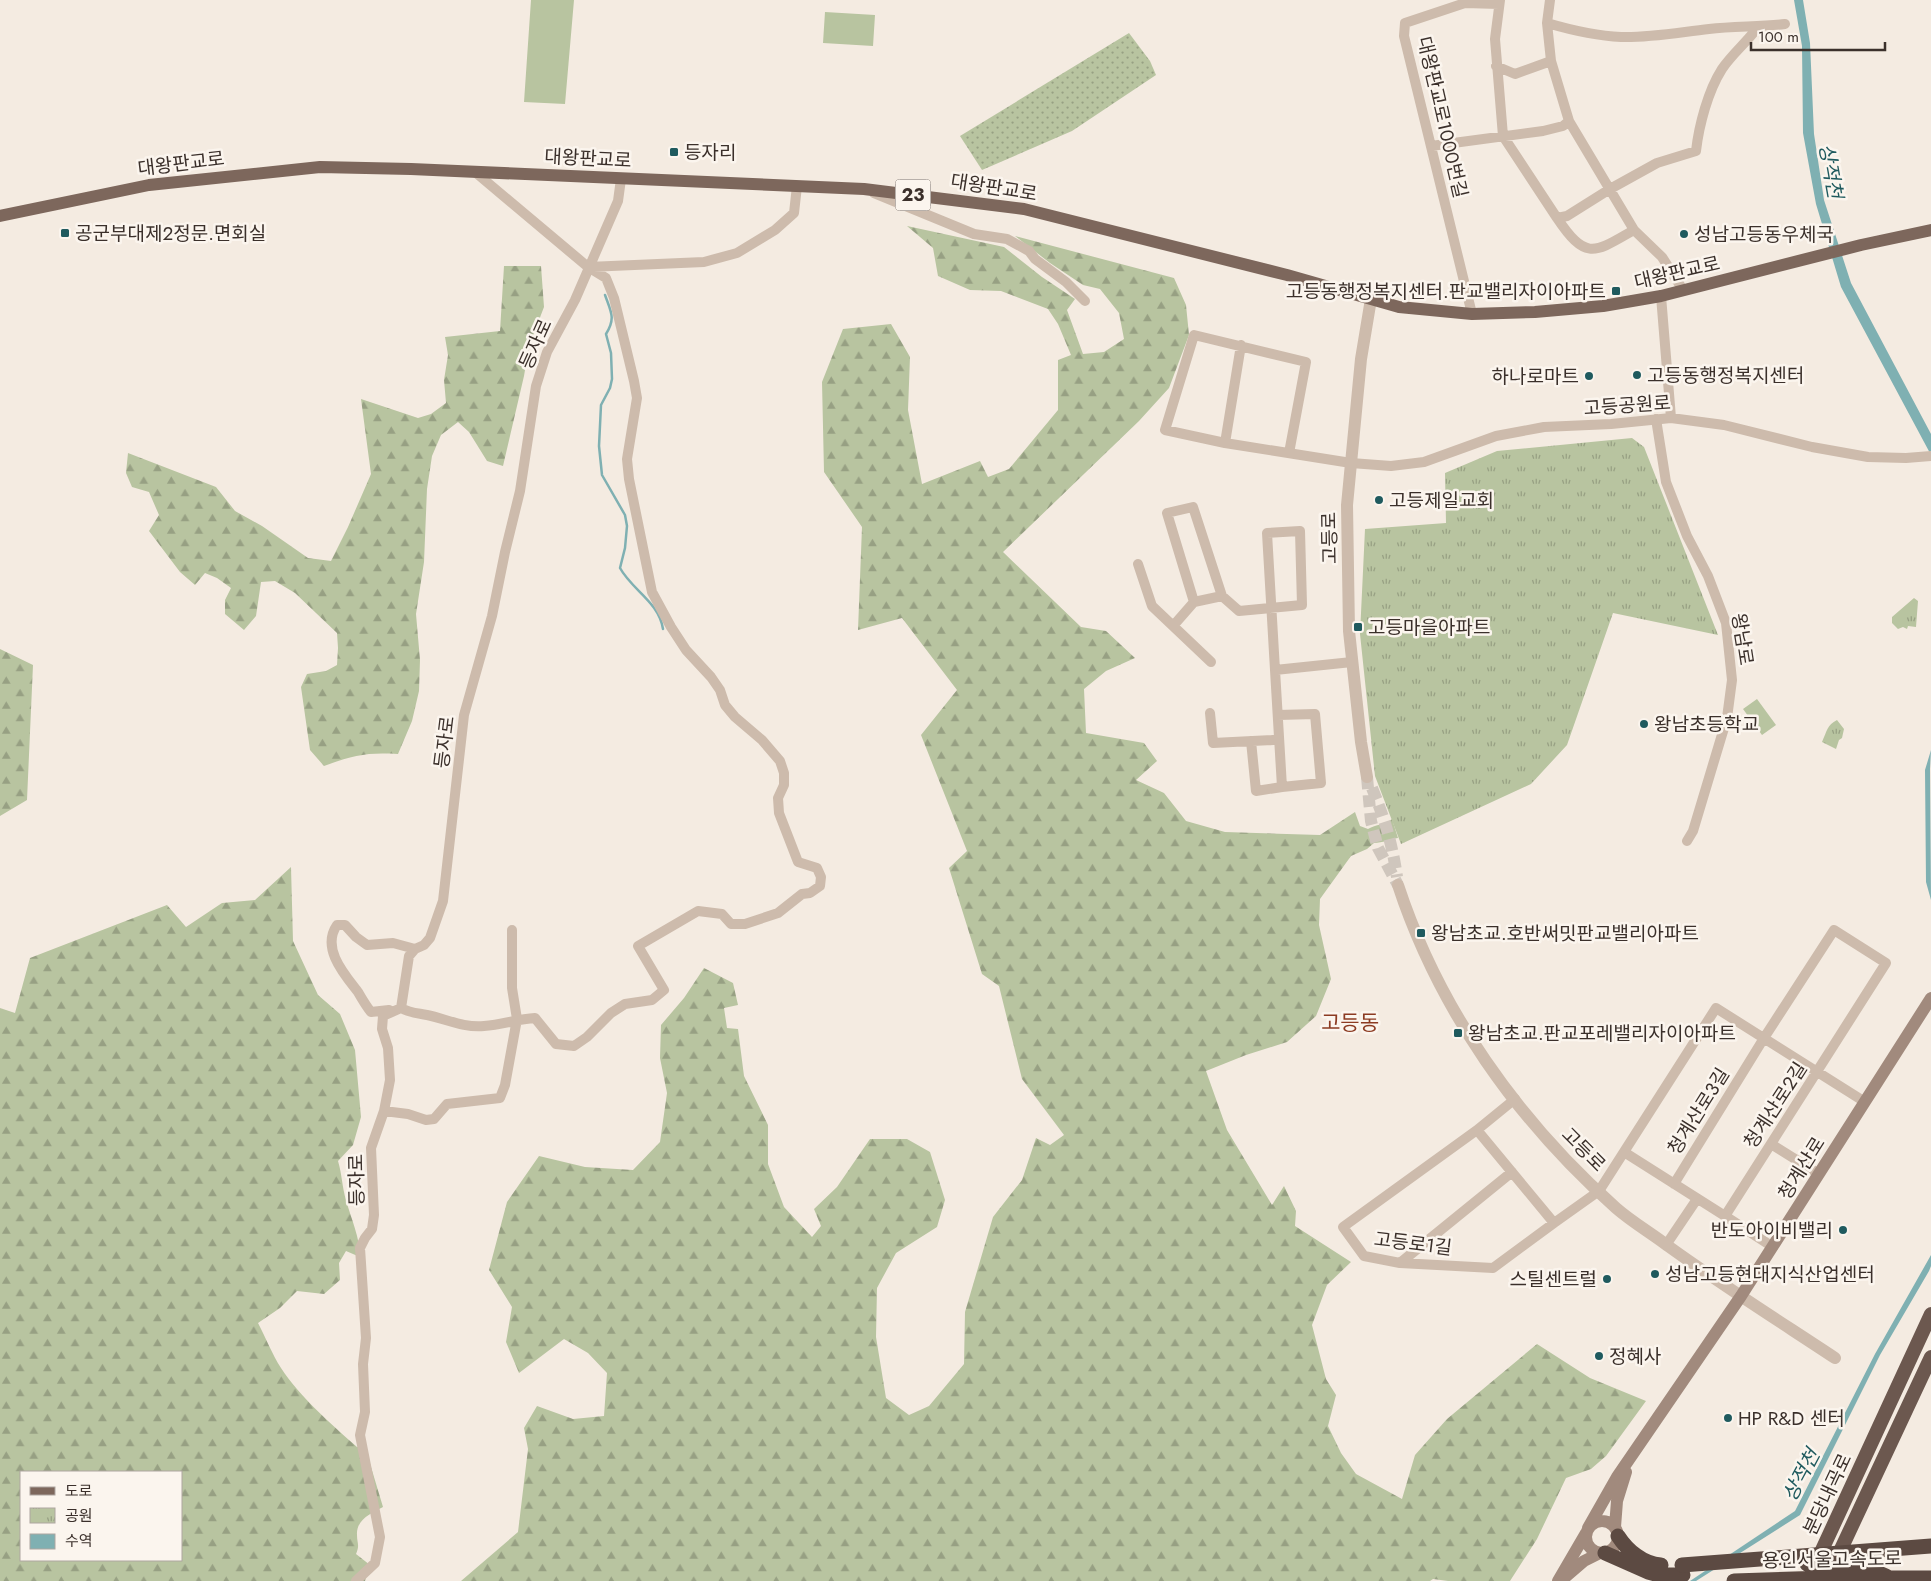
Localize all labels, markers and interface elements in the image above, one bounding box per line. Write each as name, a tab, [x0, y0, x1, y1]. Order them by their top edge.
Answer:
scale bar	[1751, 20, 1885, 52]
text: 100 m	[1758, 26, 1799, 48]
street label: 대왕판교로1000번길	[1411, 34, 1474, 201]
place label: 등자리	[684, 139, 736, 166]
water label: 상적천	[1811, 141, 1850, 203]
street label: 대왕판교로	[544, 143, 632, 174]
street label: 대왕판교로	[136, 145, 226, 182]
marker: 등자리	[668, 146, 680, 158]
street label: 대왕판교로	[949, 167, 1039, 208]
road number: 23	[896, 180, 930, 210]
place label: 공군부대제2정문.면회실	[75, 220, 266, 247]
place label: 성남고등동우체국	[1694, 221, 1834, 248]
marker: 공군부대제2정문.면회실	[59, 227, 71, 239]
marker: 성남고등동우체국	[1678, 228, 1690, 240]
street label: 대왕판교로	[1631, 250, 1723, 295]
place label: 고등동행정복지센터.판교밸리자이아파트	[1286, 278, 1606, 305]
marker: 고등동행정복지센터.판교밸리자이아파트	[1610, 285, 1622, 297]
street label: 등자로	[512, 315, 558, 374]
place label: 고등동행정복지센터	[1647, 362, 1804, 389]
place label: 하나로마트	[1492, 363, 1579, 390]
marker: 고등동행정복지센터	[1631, 369, 1643, 381]
marker: 하나로마트	[1583, 370, 1595, 382]
street label: 고등공원로	[1582, 389, 1672, 422]
place label: 고등제일교회	[1389, 487, 1494, 514]
marker: 고등제일교회	[1373, 494, 1385, 506]
street label: 고등로	[1316, 512, 1343, 564]
street label: 왕남로	[1725, 611, 1760, 667]
place label: 고등마을아파트	[1368, 614, 1490, 641]
marker: 고등마을아파트	[1352, 621, 1364, 633]
place label: 왕남초등학교	[1654, 711, 1759, 738]
street label: 등자로	[428, 714, 461, 770]
marker: 왕남초등학교	[1638, 718, 1650, 730]
place label: 왕남초교.호반써밋판교밸리아파트	[1431, 920, 1699, 947]
marker: 왕남초교.호반써밋판교밸리아파트	[1415, 927, 1427, 939]
district label: 고등동	[1321, 1008, 1379, 1038]
place label: 왕남초교.판교포레밸리자이아파트	[1468, 1020, 1736, 1047]
marker: 왕남초교.판교포레밸리자이아파트	[1452, 1027, 1464, 1039]
street label: 청계산로2길	[1737, 1057, 1813, 1154]
street label: 청계산로3길	[1661, 1063, 1736, 1160]
street label: 고등로	[1556, 1121, 1612, 1177]
street label: 청계산로	[1771, 1131, 1831, 1205]
street label: 등자로	[343, 1154, 370, 1206]
place label: 반도아이비밸리	[1711, 1217, 1833, 1244]
marker: 반도아이비밸리	[1837, 1224, 1849, 1236]
street label: 고등로1길	[1372, 1225, 1454, 1262]
place label: 성남고등현대지식산업센터	[1665, 1261, 1875, 1288]
place label: 스틸센트럴	[1510, 1266, 1597, 1293]
marker: 성남고등현대지식산업센터	[1649, 1268, 1661, 1280]
marker: 스틸센트럴	[1601, 1273, 1613, 1285]
place label: 정혜사	[1609, 1343, 1661, 1370]
marker: 정혜사	[1593, 1350, 1605, 1362]
place label: HP R&D 센터	[1738, 1405, 1845, 1432]
marker: HP R&D 센터	[1722, 1412, 1734, 1424]
water label: 상적천	[1776, 1442, 1828, 1506]
street label: 분당내곡로	[1797, 1449, 1858, 1540]
legend	[20, 1471, 182, 1561]
text: 도로	[65, 1480, 93, 1502]
text: 공원	[65, 1505, 93, 1527]
text: 수역	[65, 1530, 93, 1552]
street label: 용인서울고속도로	[1762, 1545, 1902, 1574]

